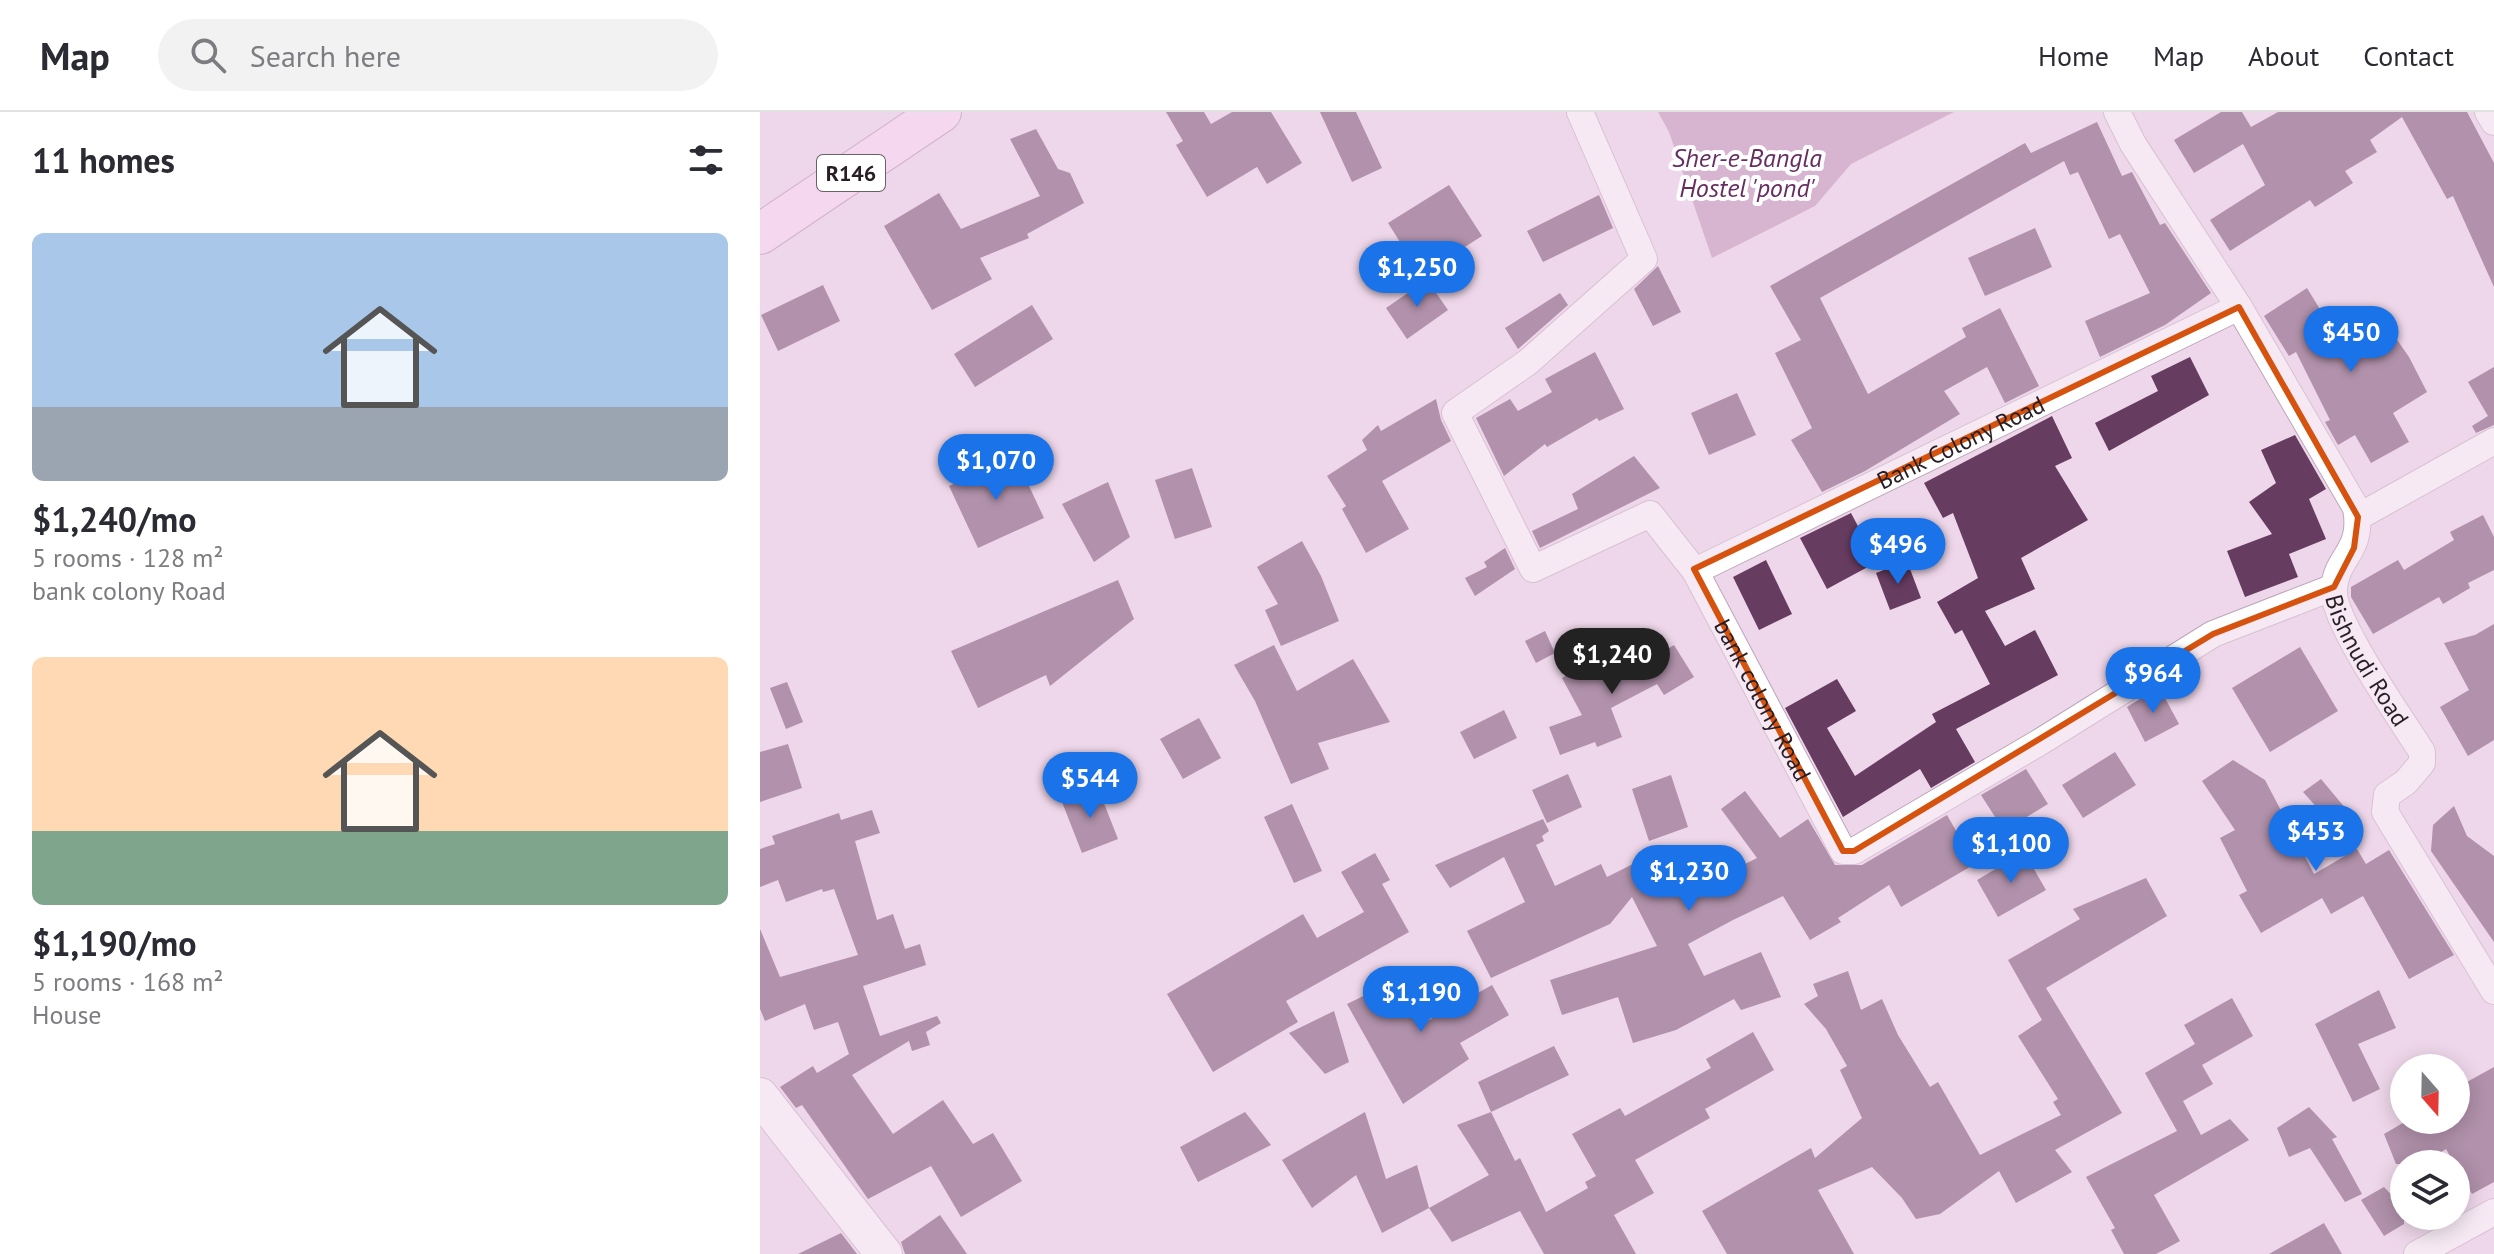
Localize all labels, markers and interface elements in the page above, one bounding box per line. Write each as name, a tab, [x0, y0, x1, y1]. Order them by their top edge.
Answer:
search box	[158, 19, 718, 91]
text: Map	[40, 31, 110, 80]
icon: search	[186, 33, 230, 77]
text: Search here	[250, 36, 401, 75]
text: Home	[2038, 37, 2109, 74]
text: Map	[2153, 37, 2204, 74]
text: About	[2248, 37, 2319, 74]
text: Contact	[2363, 37, 2454, 74]
text: 11 homes	[32, 138, 175, 182]
icon: filters	[684, 138, 728, 182]
water label: Sher-e-Bangla Hostel 'pond'	[1672, 141, 1822, 204]
road number: R146	[817, 155, 885, 191]
pin: $1,250	[1352, 241, 1482, 309]
text: $1,250	[1377, 250, 1457, 283]
icon: home	[308, 285, 452, 429]
pin: $450	[2304, 306, 2398, 374]
text: $450	[2322, 315, 2380, 348]
street label: Bank Colony Road	[1872, 388, 2049, 496]
pin: $1,070	[931, 434, 1061, 502]
text: $1,070	[956, 443, 1036, 476]
text: $1,240/mo	[32, 497, 196, 541]
pin: $496	[1851, 518, 1945, 586]
text: $496	[1869, 527, 1927, 560]
text: 5 rooms · 128 m²	[32, 541, 224, 574]
text: bank colony Road	[32, 574, 226, 607]
street label: Bishnudi Road	[2319, 591, 2416, 732]
street label: bank colony Road	[1708, 613, 1819, 786]
pin: $1,240	[1547, 628, 1677, 696]
text: $1,240	[1572, 637, 1652, 670]
pin: $964	[2106, 647, 2200, 715]
text: $964	[2124, 656, 2182, 689]
icon: home	[308, 709, 452, 853]
pin: $544	[1043, 752, 1137, 820]
text: $544	[1061, 761, 1119, 794]
pin: $453	[2269, 805, 2363, 873]
text: $453	[2287, 814, 2345, 847]
pin: $1,100	[1946, 817, 2076, 885]
text: $1,100	[1971, 826, 2051, 859]
pin: $1,230	[1624, 845, 1754, 913]
text: $1,230	[1649, 854, 1729, 887]
text: $1,190/mo	[32, 921, 196, 965]
text: 5 rooms · 168 m²	[32, 965, 224, 998]
pin: $1,190	[1356, 966, 1486, 1034]
text: $1,190	[1381, 975, 1461, 1008]
text: House	[32, 998, 102, 1031]
north arrow	[2390, 1054, 2470, 1134]
map controls	[2390, 1054, 2470, 1230]
button: layers	[2390, 1150, 2470, 1230]

